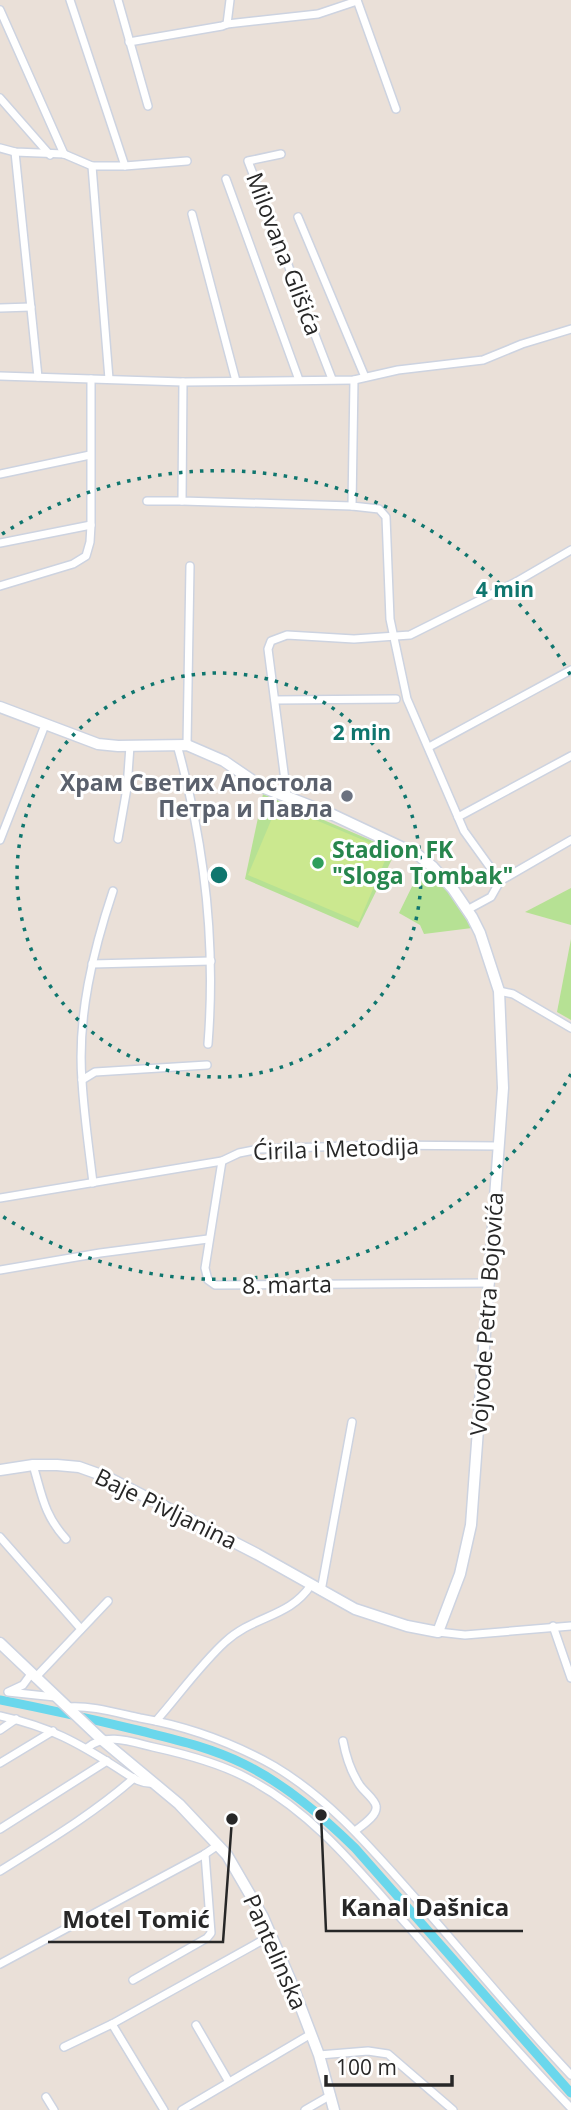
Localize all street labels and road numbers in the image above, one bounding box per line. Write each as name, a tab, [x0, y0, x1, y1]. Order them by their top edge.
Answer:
street label: Milovana Glišića	[239, 168, 331, 340]
street label: Ćirila i Metodija	[252, 1129, 419, 1167]
street label: Vojvode Petra Bojovića	[462, 1191, 510, 1437]
street label: 8. marta	[242, 1267, 332, 1301]
street label: Baje Pivljanina	[90, 1460, 243, 1556]
street label: Pantelinska	[236, 1889, 316, 2014]

